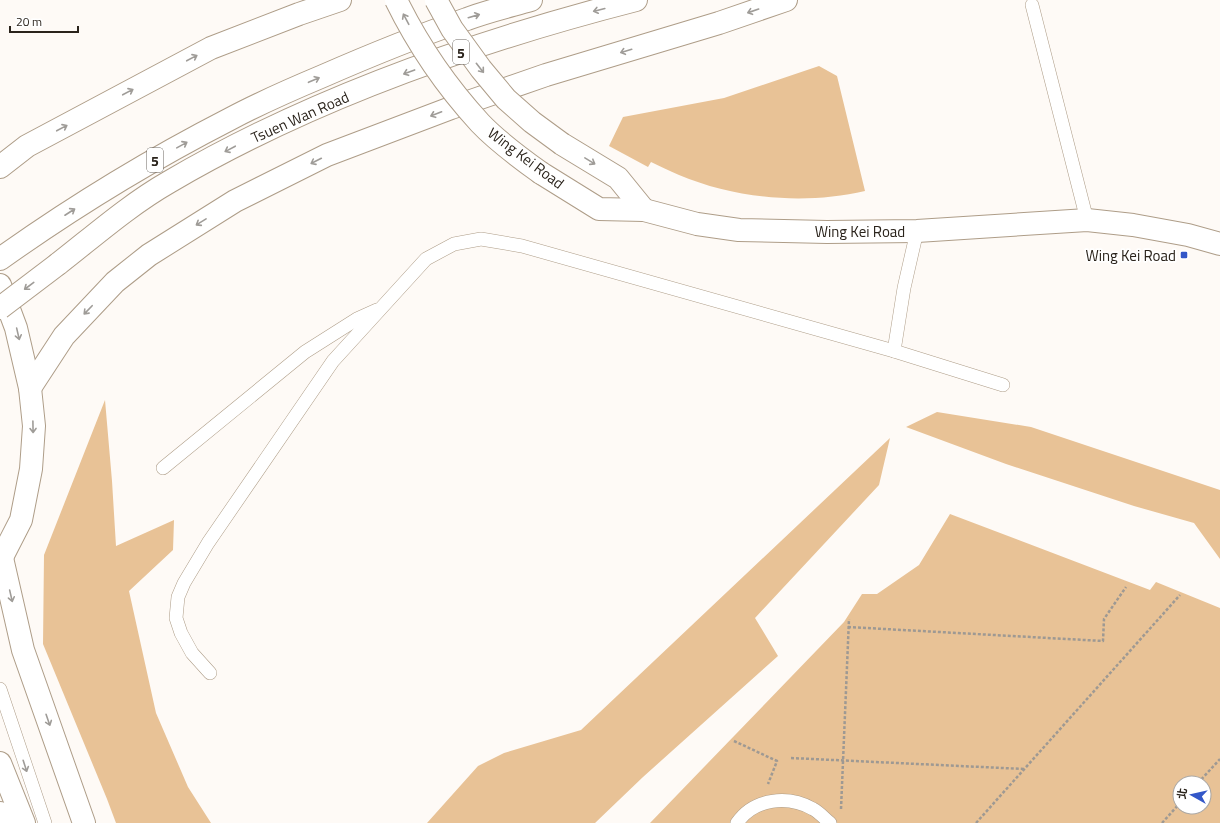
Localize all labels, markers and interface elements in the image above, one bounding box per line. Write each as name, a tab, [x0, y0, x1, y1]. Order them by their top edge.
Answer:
one-way arrow	[592, 6, 605, 14]
scale bar	[10, 8, 78, 34]
one-way arrow	[747, 8, 759, 16]
text: 20 m	[16, 12, 42, 31]
one-way arrow	[468, 12, 481, 19]
one-way arrow	[402, 14, 409, 26]
road number: 5	[453, 40, 469, 64]
one-way arrow	[620, 48, 633, 55]
one-way arrow	[186, 54, 198, 61]
one-way arrow	[476, 62, 485, 73]
one-way arrow	[403, 68, 415, 76]
one-way arrow	[308, 75, 320, 83]
street label: Tsuen Wan Road	[247, 85, 353, 149]
one-way arrow	[122, 88, 134, 96]
one-way arrow	[431, 110, 443, 118]
street label: Wing Kei Road	[483, 122, 569, 194]
one-way arrow	[56, 124, 68, 131]
one-way arrow	[175, 141, 187, 148]
one-way arrow	[225, 146, 237, 153]
road number: 5	[147, 148, 163, 172]
one-way arrow	[310, 158, 322, 165]
one-way arrow	[584, 158, 596, 166]
one-way arrow	[64, 207, 76, 215]
one-way arrow	[195, 219, 207, 227]
street label: Wing Kei Road	[815, 220, 905, 243]
place label: Wing Kei Road	[1085, 244, 1176, 267]
marker: Wing Kei Road	[1179, 250, 1189, 260]
one-way arrow	[24, 282, 35, 290]
one-way arrow	[83, 305, 93, 315]
one-way arrow	[14, 328, 22, 341]
one-way arrow	[29, 420, 37, 433]
one-way arrow	[7, 589, 15, 602]
one-way arrow	[45, 714, 52, 727]
one-way arrow	[22, 760, 30, 772]
north arrow	[1172, 775, 1212, 815]
text: 北	[1173, 787, 1191, 800]

